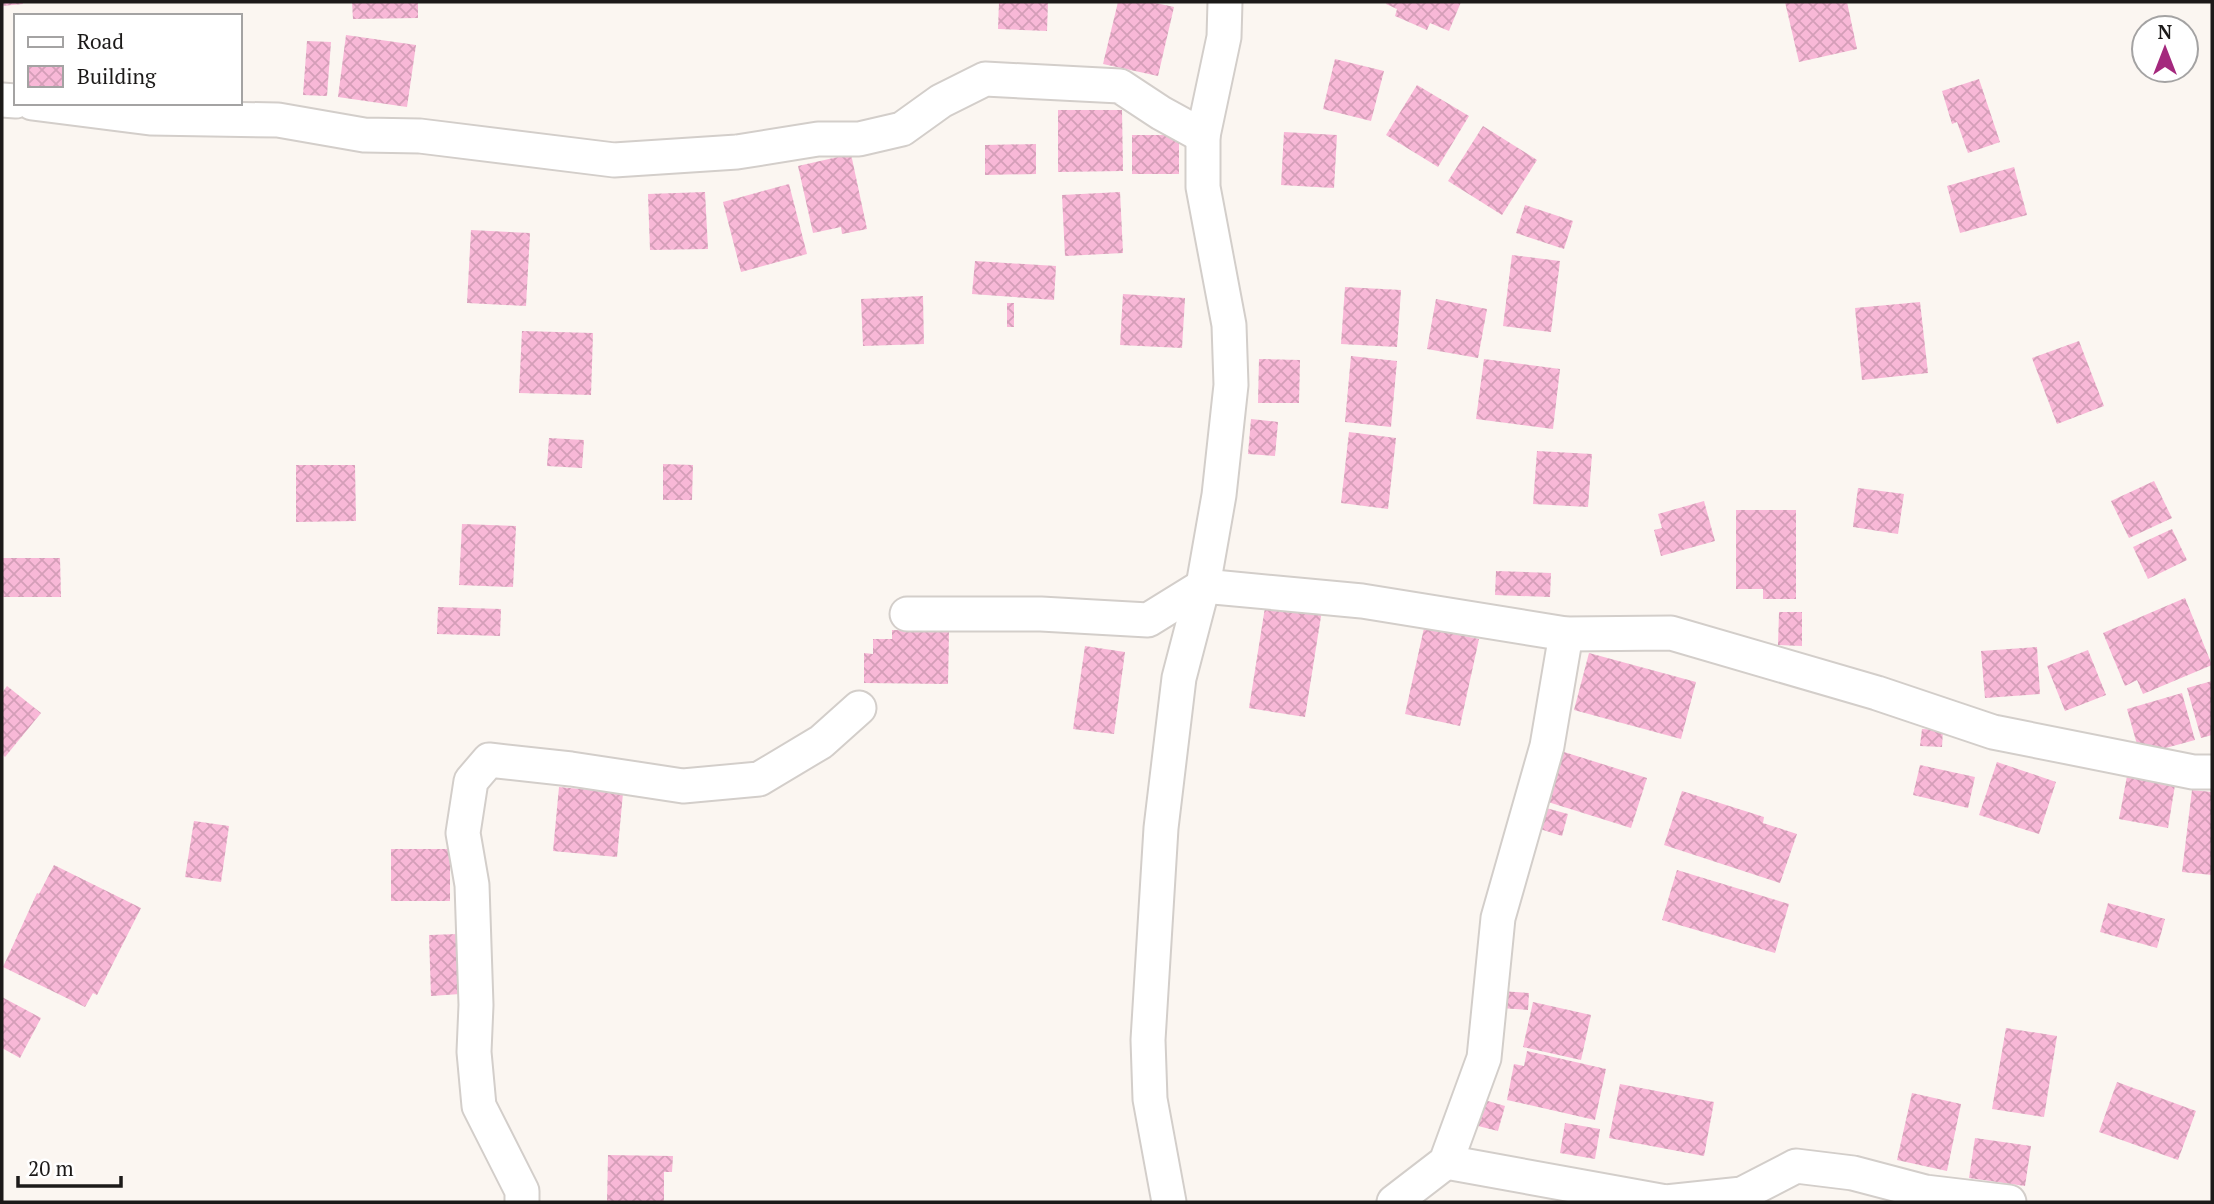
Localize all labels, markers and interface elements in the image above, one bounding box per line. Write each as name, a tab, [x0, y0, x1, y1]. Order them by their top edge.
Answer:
legend	[14, 14, 242, 105]
north arrow	[2130, 14, 2200, 84]
text: N	[2158, 19, 2173, 44]
text: Road	[77, 27, 124, 55]
text: Building	[77, 62, 157, 90]
scale bar	[18, 1144, 121, 1188]
text: 20 m	[28, 1154, 74, 1182]

